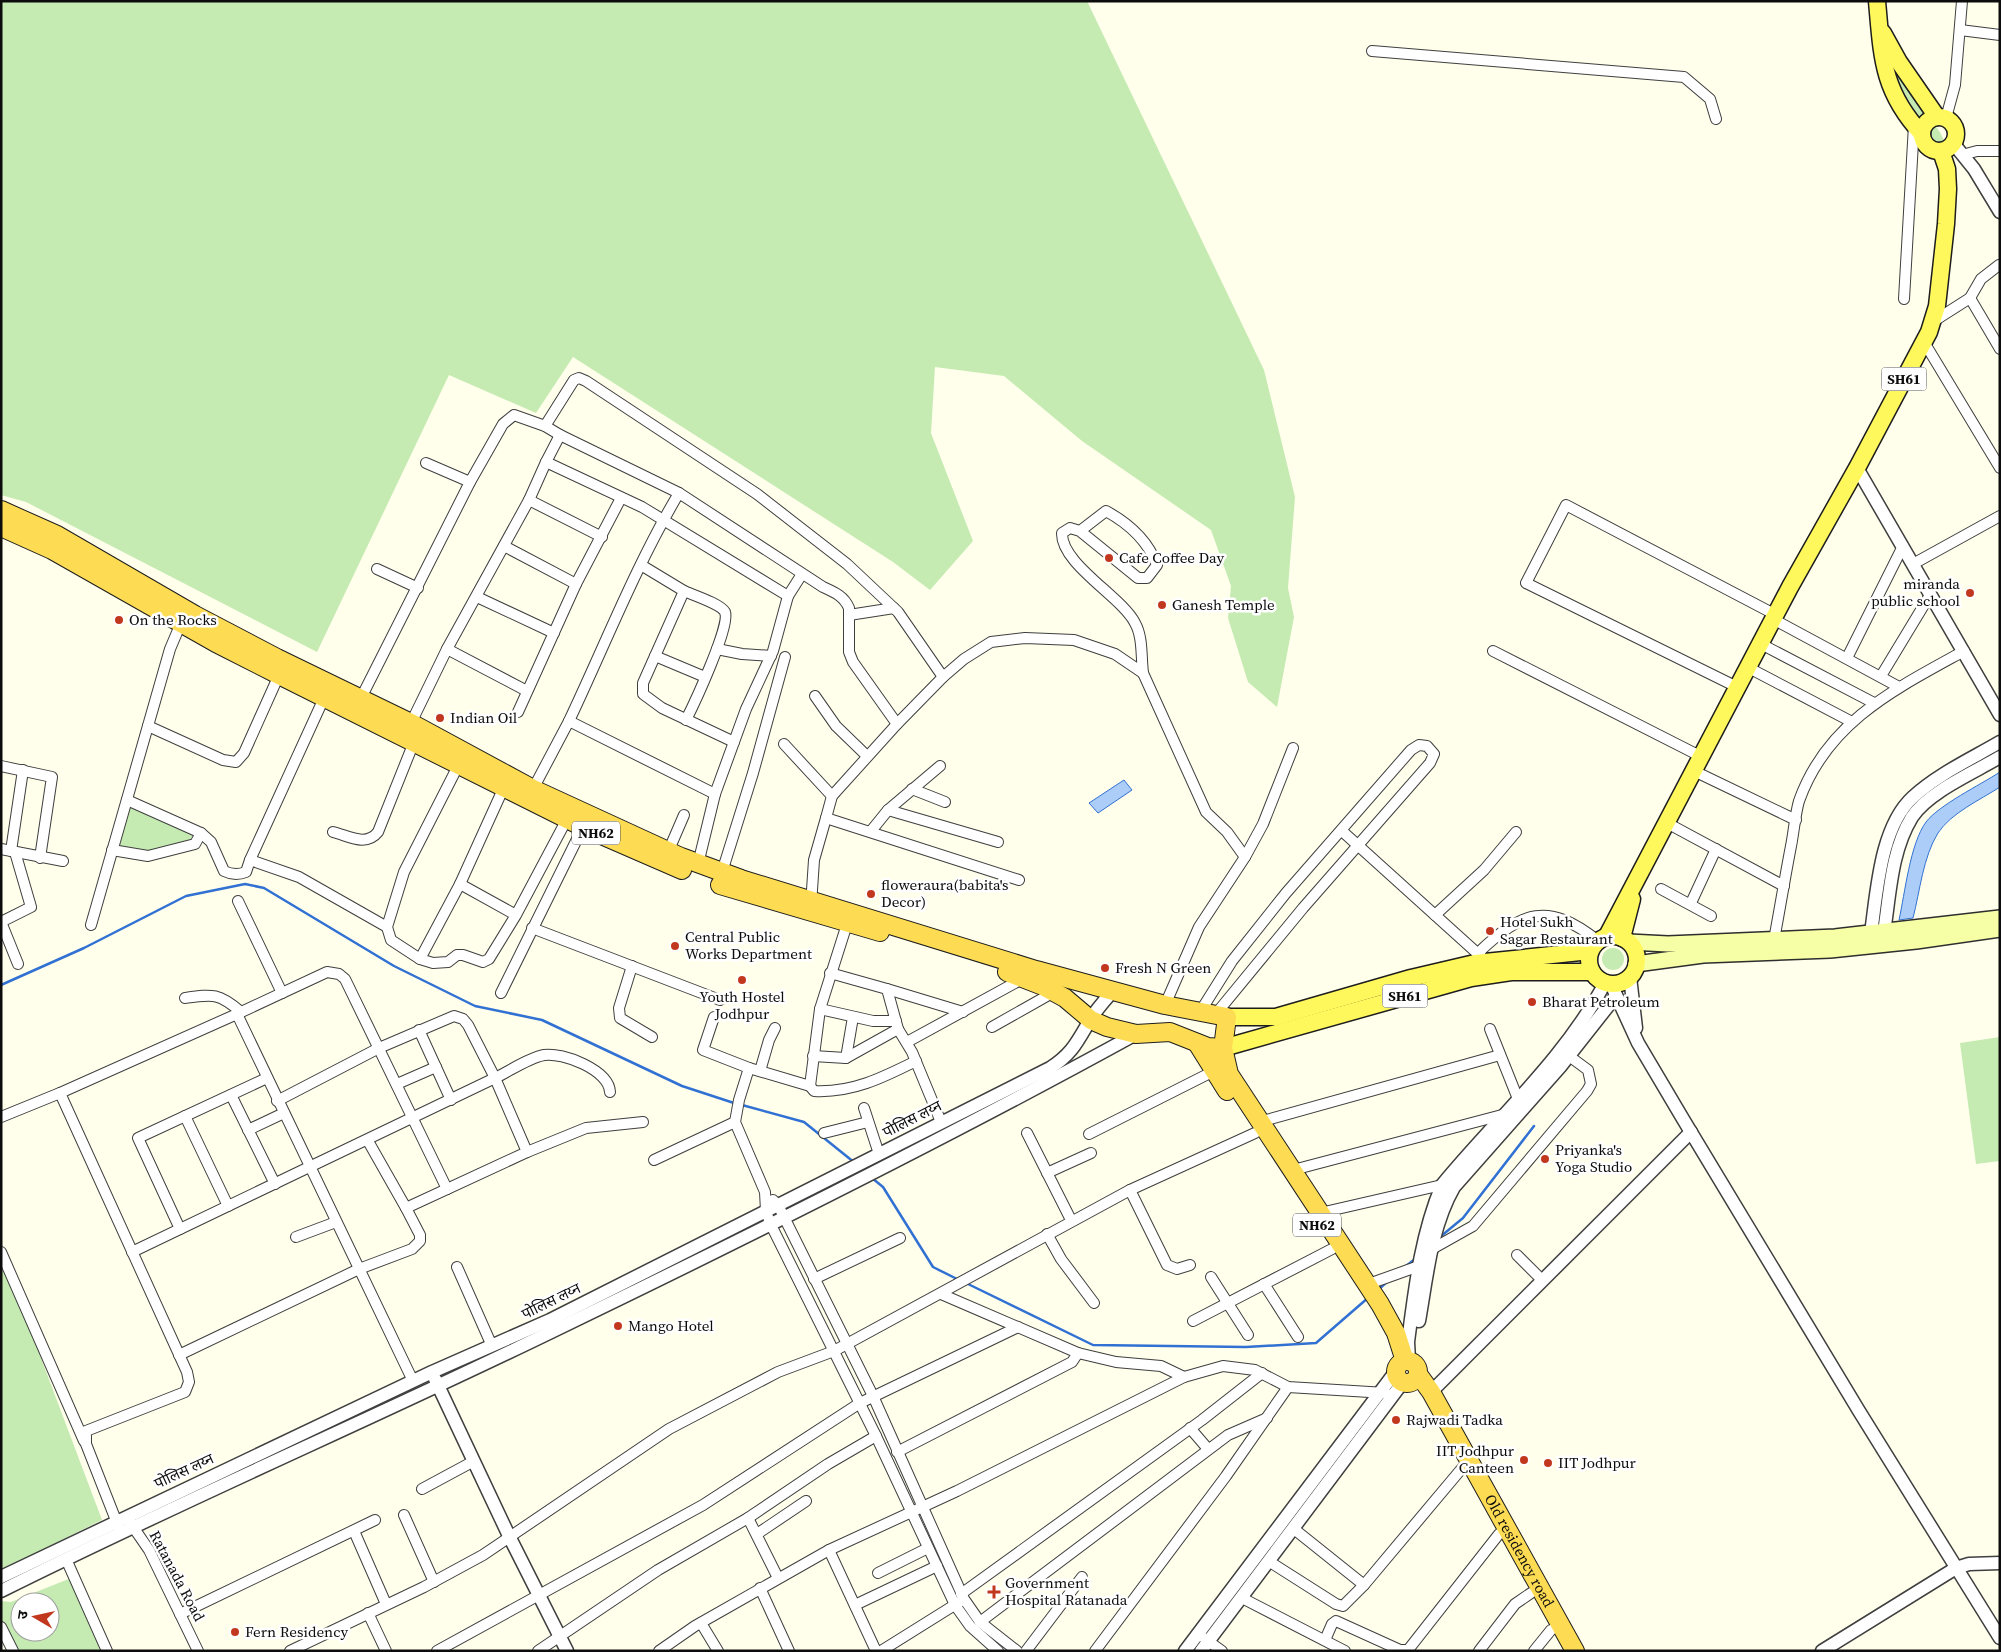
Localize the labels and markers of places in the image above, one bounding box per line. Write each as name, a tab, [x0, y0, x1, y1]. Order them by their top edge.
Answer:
place label: Cafe Coffee Day	[1119, 547, 1225, 568]
marker: Cafe Coffee Day	[1103, 552, 1115, 564]
place label: miranda public school	[1871, 573, 1961, 611]
marker: miranda public school	[1964, 587, 1976, 599]
place label: Ganesh Temple	[1172, 594, 1275, 615]
marker: Ganesh Temple	[1156, 599, 1168, 611]
place label: On the Rocks	[129, 609, 217, 630]
marker: On the Rocks	[113, 614, 125, 626]
place label: Indian Oil	[450, 707, 518, 728]
marker: Indian Oil	[434, 712, 446, 724]
place label: floweraura(babita's Decor)	[881, 874, 1009, 912]
marker: floweraura(babita's Decor)	[865, 888, 877, 900]
place label: Hotel Sukh Sagar Restaurant	[1500, 911, 1613, 949]
marker: Hotel Sukh Sagar Restaurant	[1484, 925, 1496, 937]
place label: Central Public Works Department	[685, 926, 812, 964]
marker: Central Public Works Department	[669, 940, 681, 952]
place label: Fresh N Green	[1115, 957, 1211, 978]
marker: Fresh N Green	[1099, 962, 1111, 974]
marker: Youth Hostel Jodhpur	[736, 974, 748, 986]
place label: Youth Hostel Jodhpur	[699, 986, 785, 1024]
place label: Bharat Petroleum	[1542, 991, 1660, 1012]
marker: Bharat Petroleum	[1526, 996, 1538, 1008]
place label: Priyanka's Yoga Studio	[1555, 1139, 1632, 1177]
marker: Priyanka's Yoga Studio	[1539, 1153, 1551, 1165]
place label: Mango Hotel	[628, 1315, 714, 1336]
marker: Mango Hotel	[612, 1320, 624, 1332]
place label: Rajwadi Tadka	[1406, 1409, 1503, 1430]
marker: Rajwadi Tadka	[1390, 1414, 1402, 1426]
place label: IIT Jodhpur Canteen	[1436, 1440, 1515, 1478]
place label: IIT Jodhpur	[1558, 1452, 1637, 1473]
marker: IIT Jodhpur Canteen	[1518, 1454, 1530, 1466]
marker: IIT Jodhpur	[1542, 1457, 1554, 1469]
place label: Government Hospital Ratanada	[1005, 1572, 1128, 1610]
marker: Government Hospital Ratanada	[987, 1585, 1001, 1599]
place label: Fern Residency	[245, 1621, 348, 1642]
marker: Fern Residency	[229, 1626, 241, 1638]

